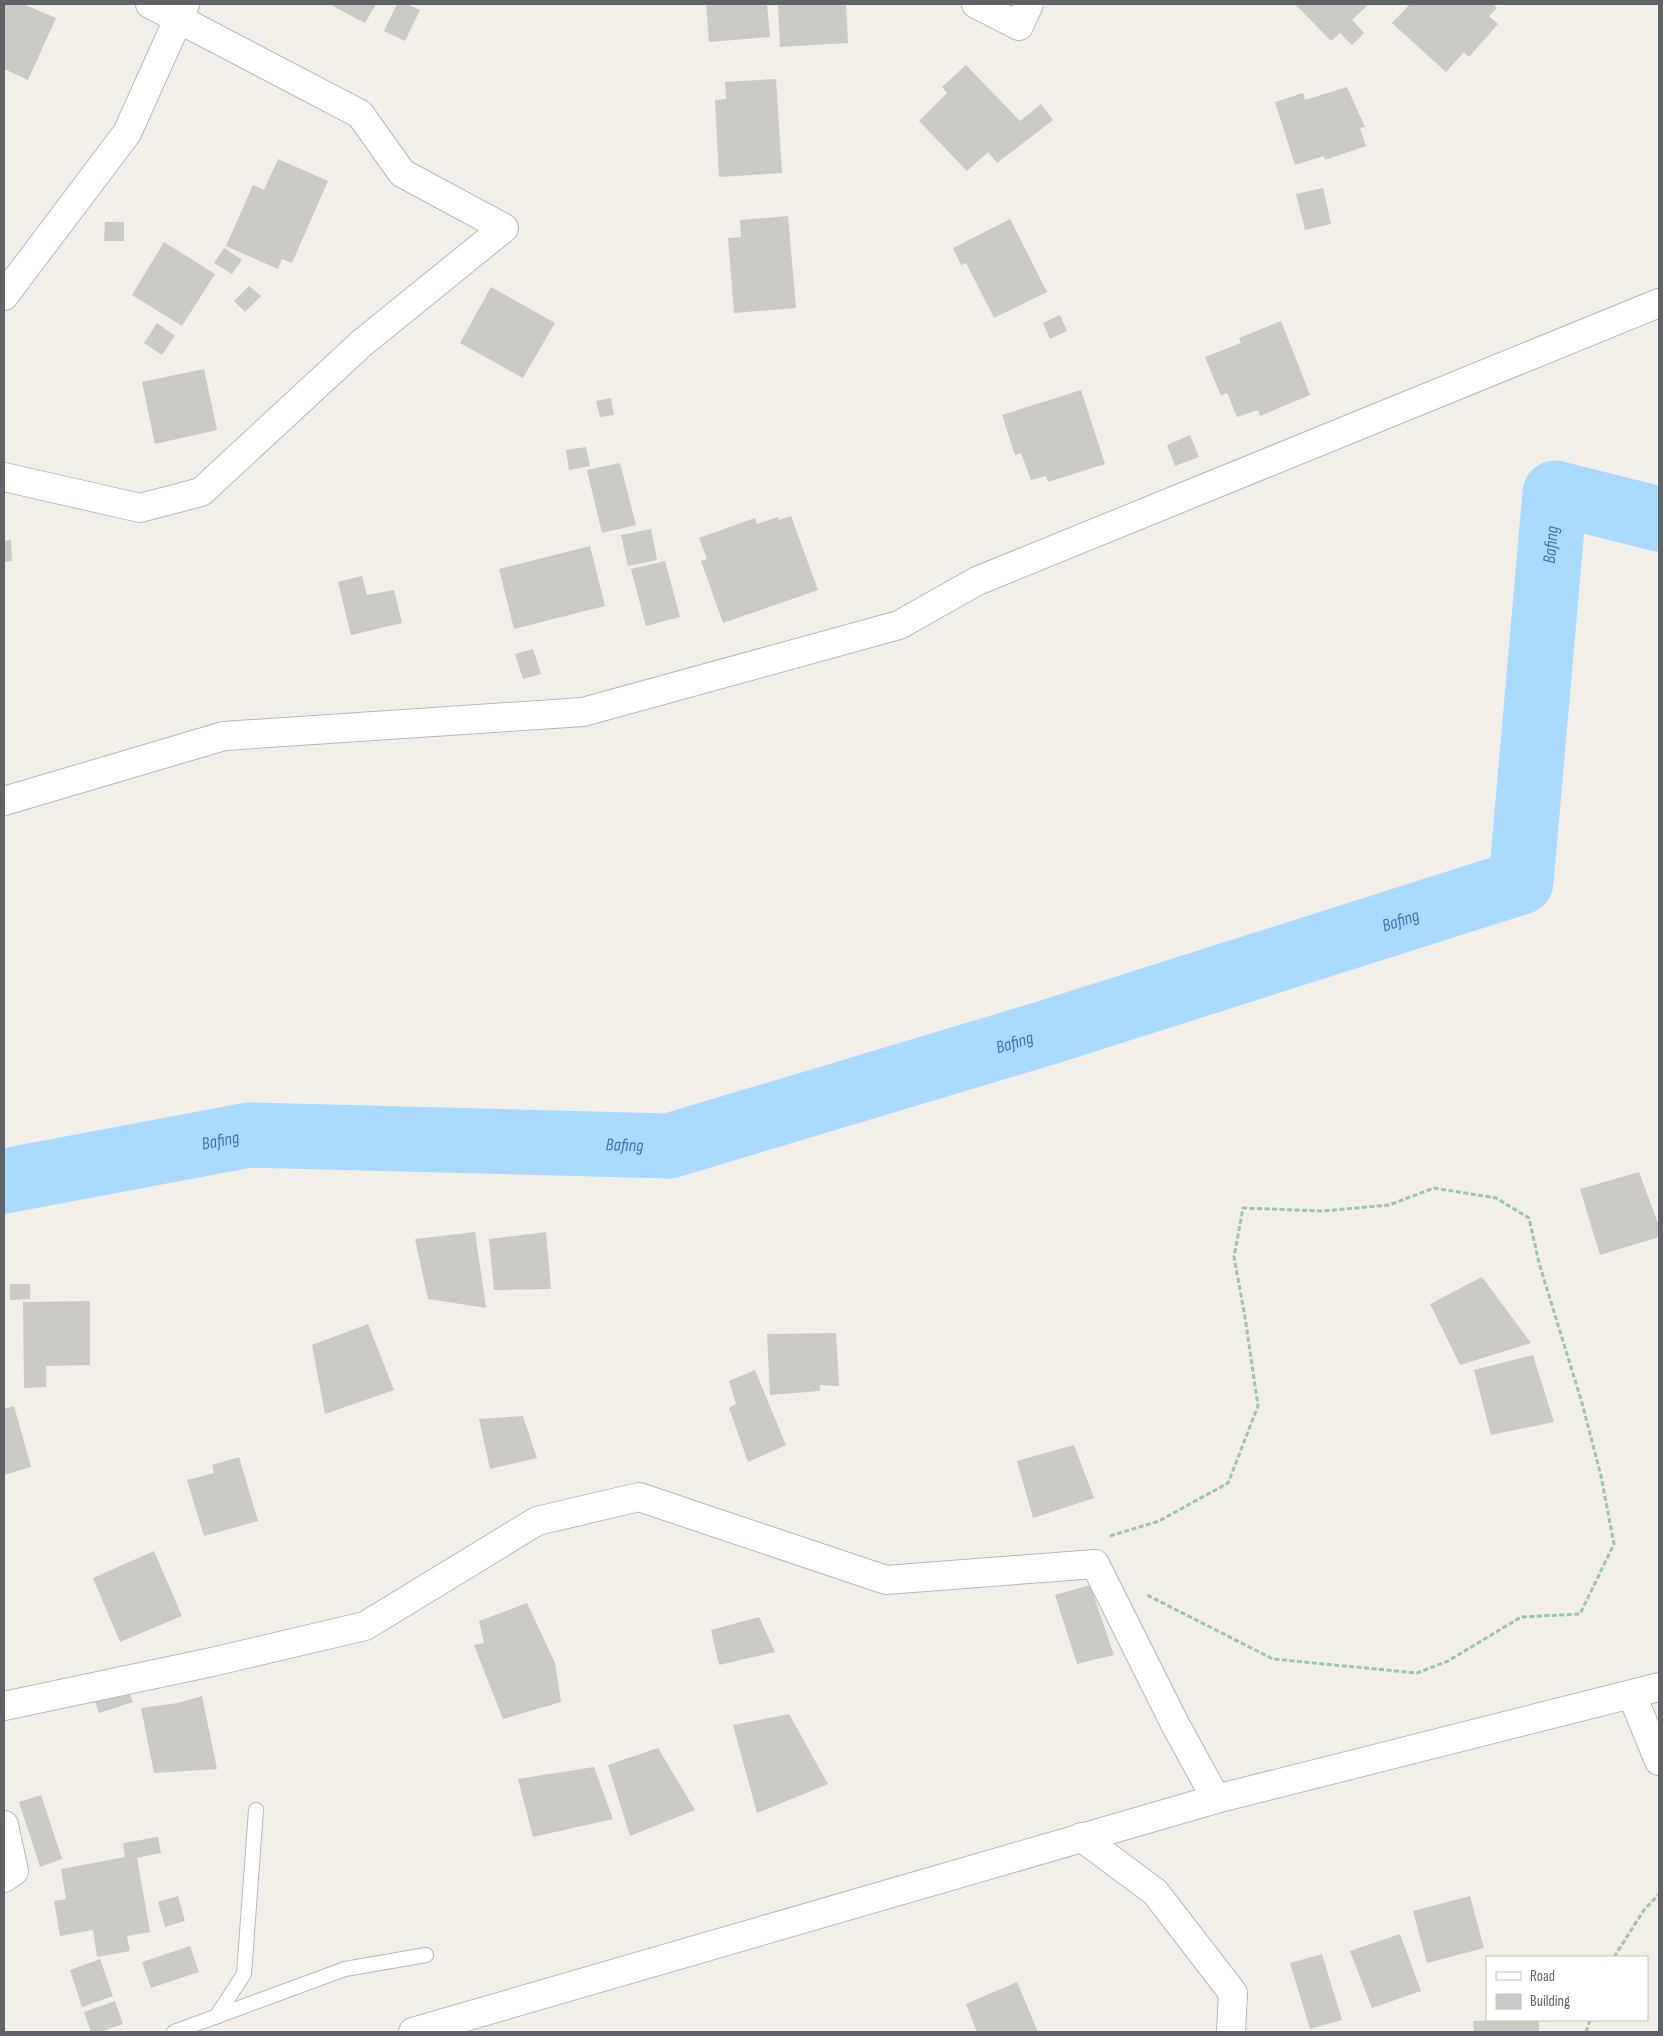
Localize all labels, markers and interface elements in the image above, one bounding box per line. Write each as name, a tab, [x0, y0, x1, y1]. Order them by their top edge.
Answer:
water label: Bafing	[1538, 524, 1563, 564]
water label: Bafing	[1379, 904, 1422, 936]
water label: Bafing	[993, 1027, 1036, 1058]
water label: Bafing	[200, 1126, 241, 1154]
water label: Bafing	[605, 1134, 644, 1156]
legend	[1486, 1956, 1648, 2021]
text: Road	[1530, 1967, 1555, 1986]
text: Building	[1530, 1992, 1570, 2011]

